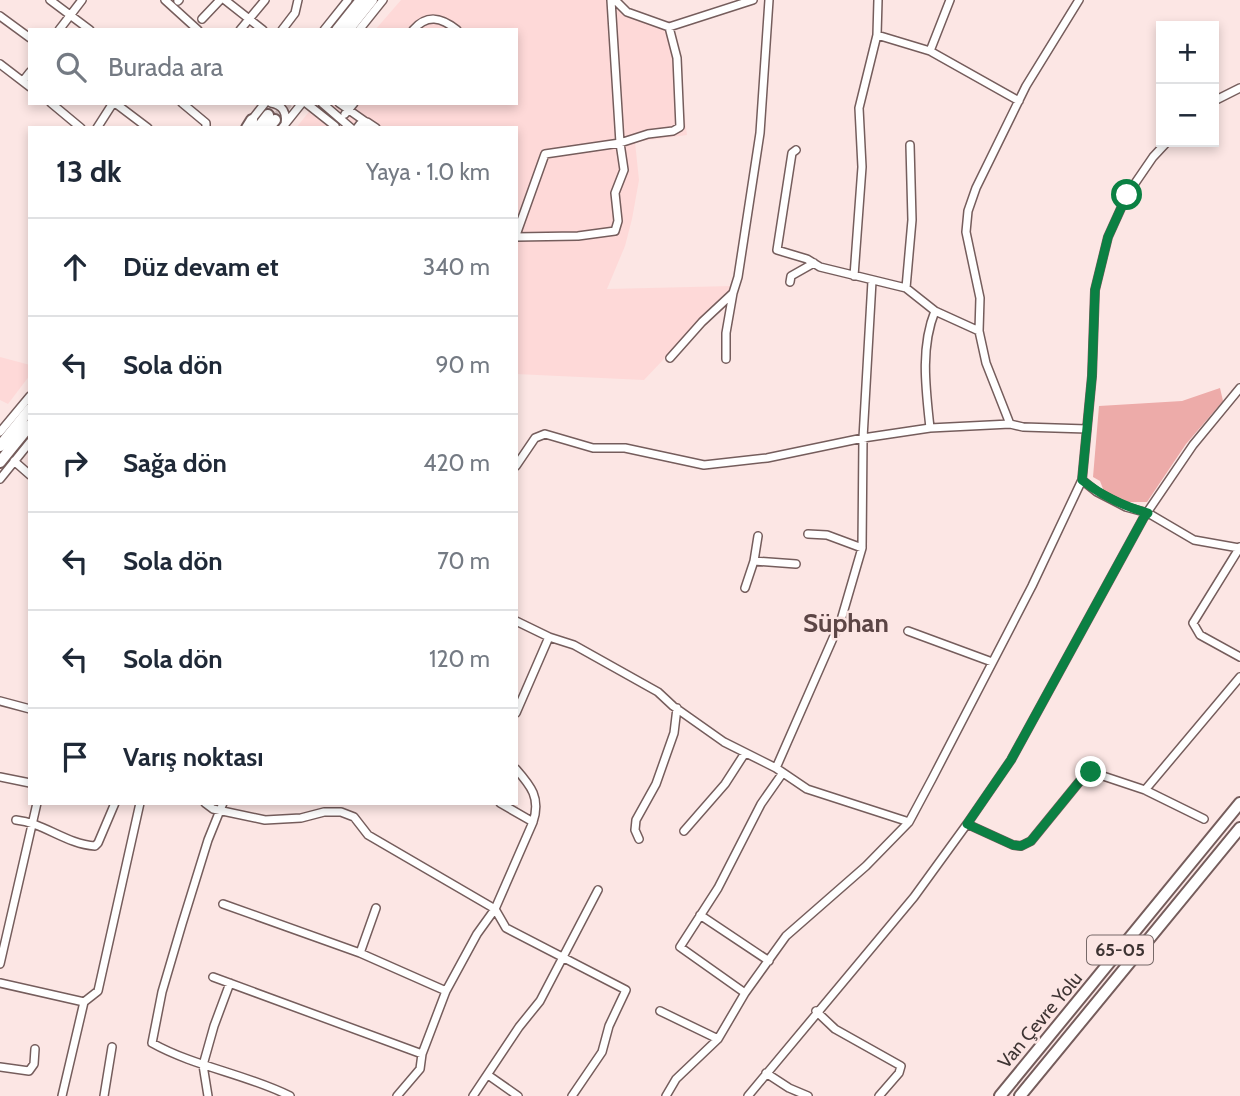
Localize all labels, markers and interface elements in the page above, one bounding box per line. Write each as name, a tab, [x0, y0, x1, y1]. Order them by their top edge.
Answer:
map controls	[1156, 21, 1219, 147]
button: +	[1156, 21, 1219, 84]
search box	[28, 28, 518, 105]
icon: search	[52, 48, 90, 86]
text: Burada ara	[108, 51, 223, 83]
button: −	[1156, 84, 1219, 147]
text: 13 dk	[56, 153, 122, 190]
text: Yaya · 1.0 km	[366, 158, 490, 186]
route start	[1111, 179, 1142, 210]
icon: ahead	[56, 248, 94, 286]
text: Düz devam et	[123, 251, 279, 283]
text: 340 m	[423, 253, 490, 281]
icon: left	[56, 346, 94, 384]
text: Sola dön	[123, 349, 223, 381]
text: 90 m	[436, 351, 490, 379]
icon: right	[56, 444, 94, 482]
text: Sağa dön	[123, 447, 227, 479]
text: 420 m	[423, 449, 490, 477]
icon: left	[56, 542, 94, 580]
text: Sola dön	[123, 545, 223, 577]
text: 70 m	[437, 547, 490, 575]
district label: Süphan	[803, 607, 889, 639]
icon: left	[56, 640, 94, 678]
text: Sola dön	[123, 643, 223, 675]
text: 120 m	[429, 645, 490, 673]
icon: arrive	[56, 738, 94, 776]
text: Varış noktası	[123, 741, 264, 773]
route end	[1075, 756, 1106, 787]
road number: 65-05	[1087, 936, 1153, 965]
street label: Van Çevre Yolu	[993, 967, 1087, 1073]

